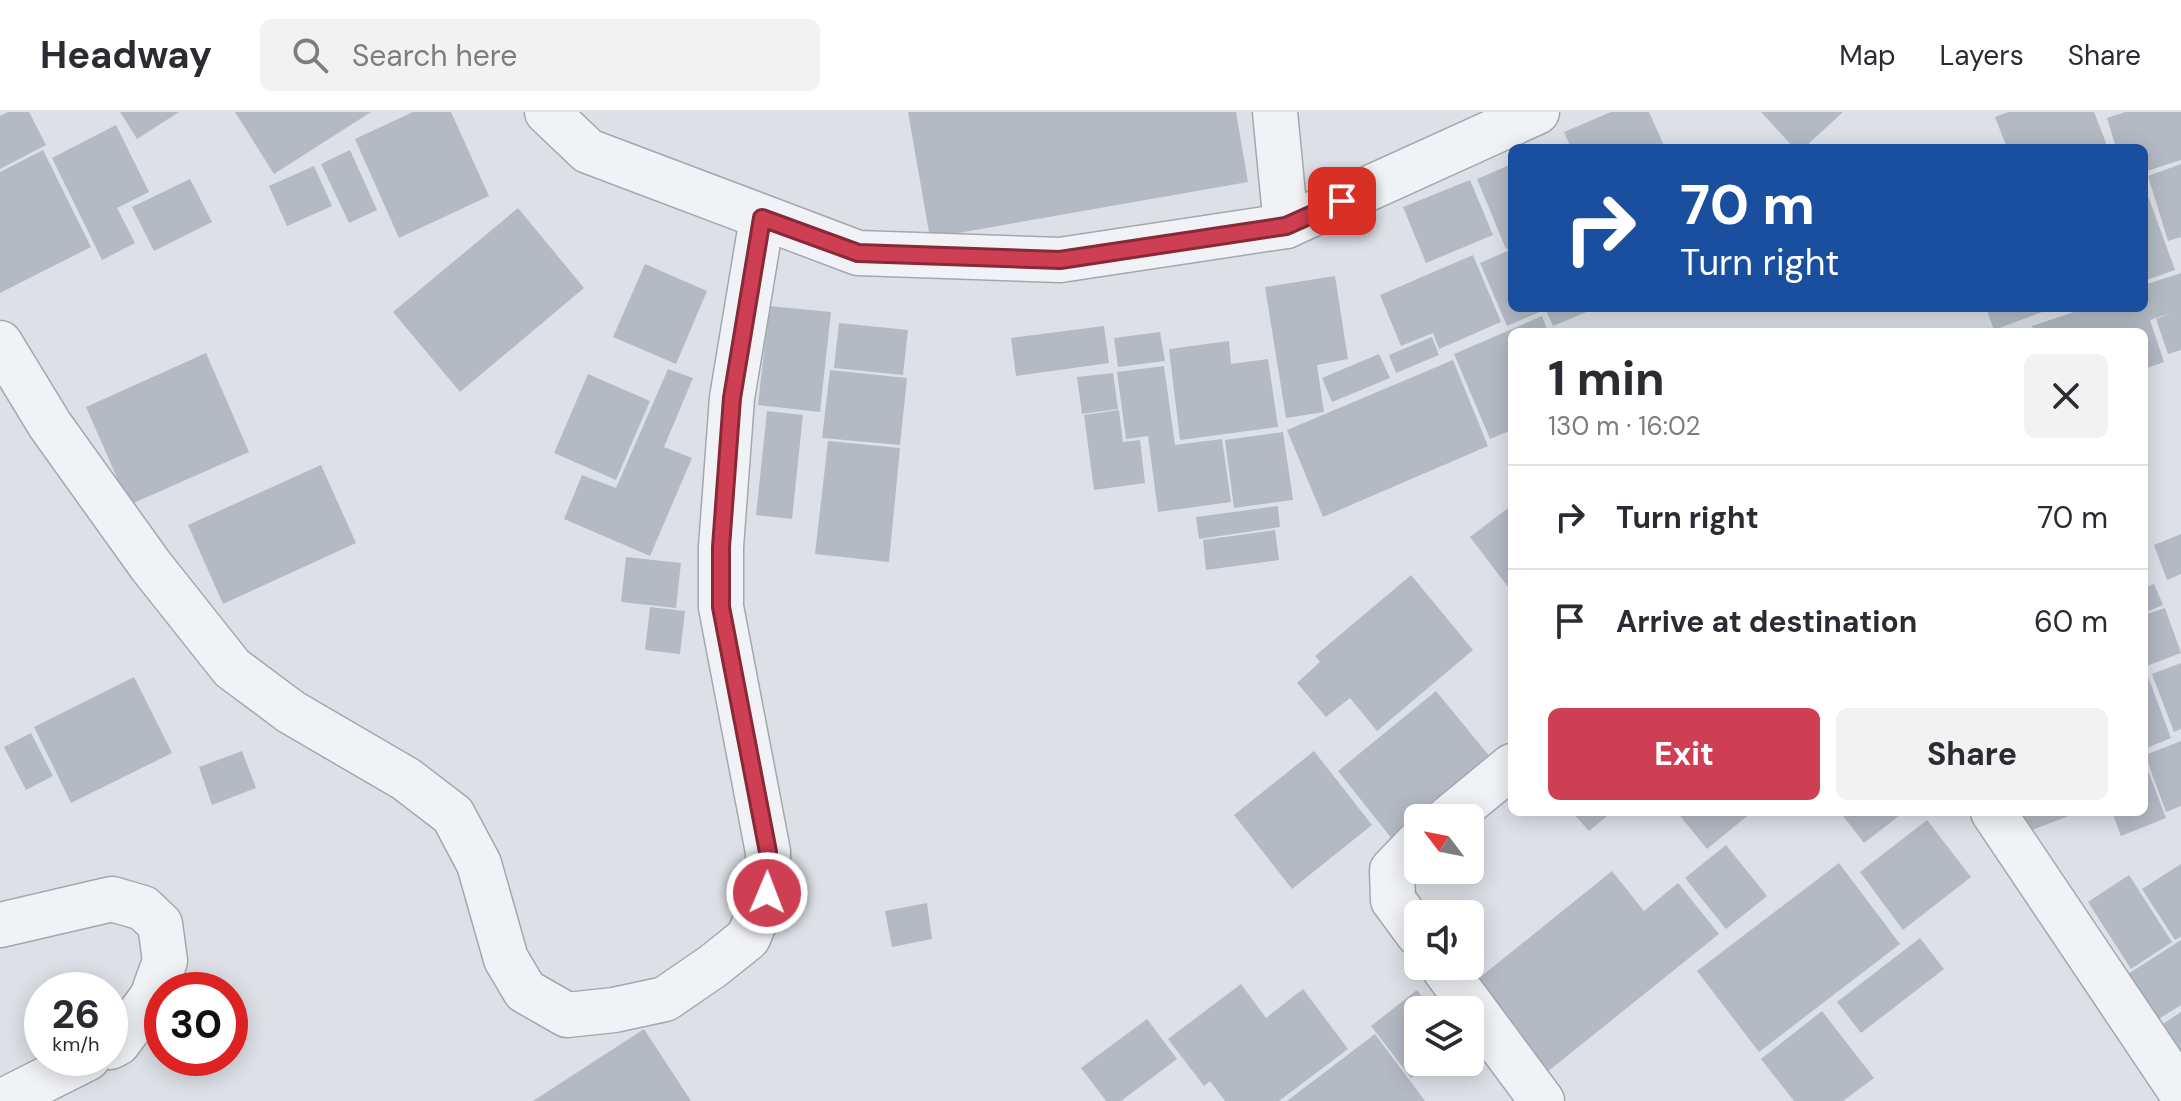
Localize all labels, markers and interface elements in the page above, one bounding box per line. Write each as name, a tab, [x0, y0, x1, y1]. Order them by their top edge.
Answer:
search box	[260, 19, 820, 91]
text: Headway	[40, 30, 212, 80]
icon: search	[288, 33, 332, 77]
text: Search here	[352, 36, 517, 75]
text: Map	[1839, 37, 1896, 74]
text: Layers	[1940, 37, 2024, 74]
text: Share	[2068, 37, 2141, 74]
pin	[1308, 167, 1376, 235]
text: 70 m	[1680, 168, 1815, 241]
icon: right	[1548, 176, 1652, 280]
icon: arrive	[1320, 179, 1364, 223]
text: Turn right	[1680, 239, 1839, 286]
text: 1 min	[1548, 347, 1665, 410]
button: close	[2024, 354, 2108, 438]
text: 130 m · 16:02	[1548, 409, 1701, 443]
icon: right	[1548, 495, 1592, 539]
text: Turn right	[1616, 498, 1759, 537]
text: 70 m	[2037, 498, 2108, 537]
icon: arrive	[1548, 599, 1592, 643]
text: Arrive at destination	[1616, 602, 1917, 641]
text: 60 m	[2034, 602, 2108, 641]
button: Exit	[1548, 708, 1820, 800]
button: Share	[1836, 708, 2108, 800]
north arrow	[1404, 804, 1484, 884]
map controls	[1404, 804, 1484, 1076]
position arrow	[725, 851, 809, 935]
button: sound	[1404, 900, 1484, 980]
speed limit sign: 30	[144, 972, 248, 1076]
text: 26	[52, 988, 100, 1040]
button: layers	[1404, 996, 1484, 1076]
text: km/h	[52, 1031, 100, 1057]

